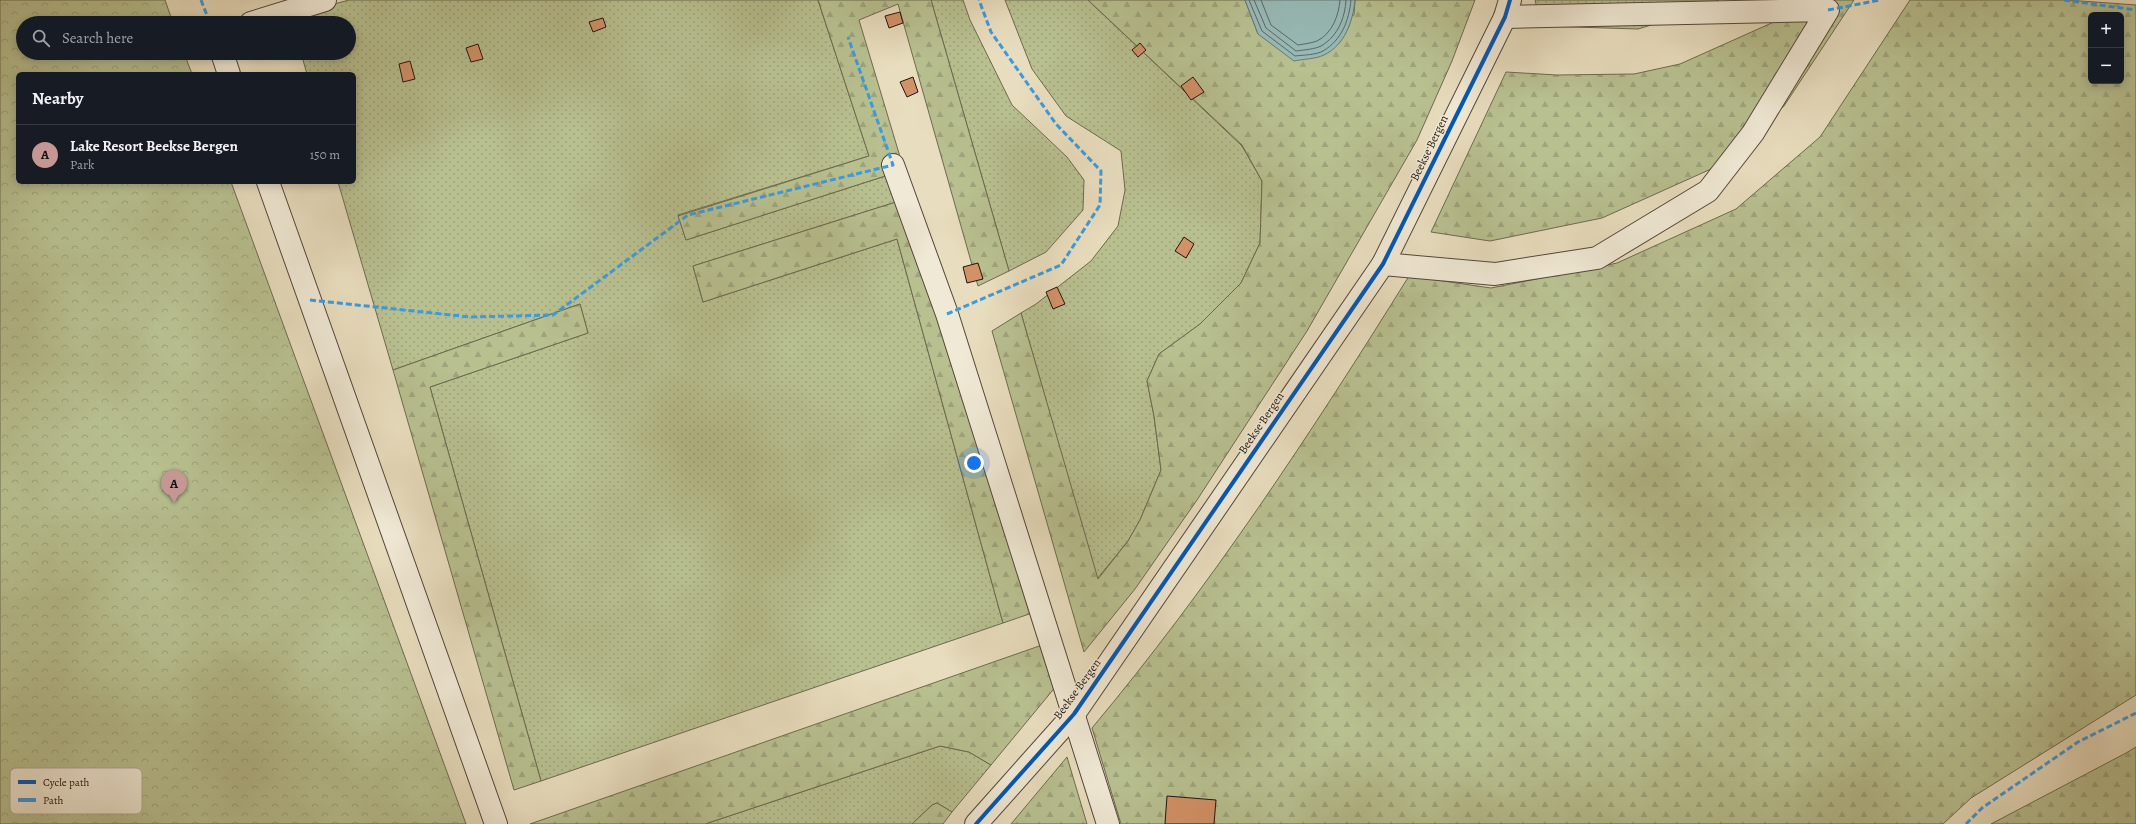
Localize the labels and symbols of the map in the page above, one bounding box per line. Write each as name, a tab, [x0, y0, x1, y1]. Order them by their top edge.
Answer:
street label: Beekse Bergen	[1406, 112, 1452, 184]
street label: Beekse Bergen	[1234, 389, 1288, 457]
your location	[964, 453, 984, 473]
pin: A	[161, 470, 187, 503]
street label: Beekse Bergen	[1050, 655, 1105, 723]
legend	[10, 768, 142, 814]
text: Cycle path	[43, 775, 90, 790]
text: Path	[43, 793, 64, 808]

